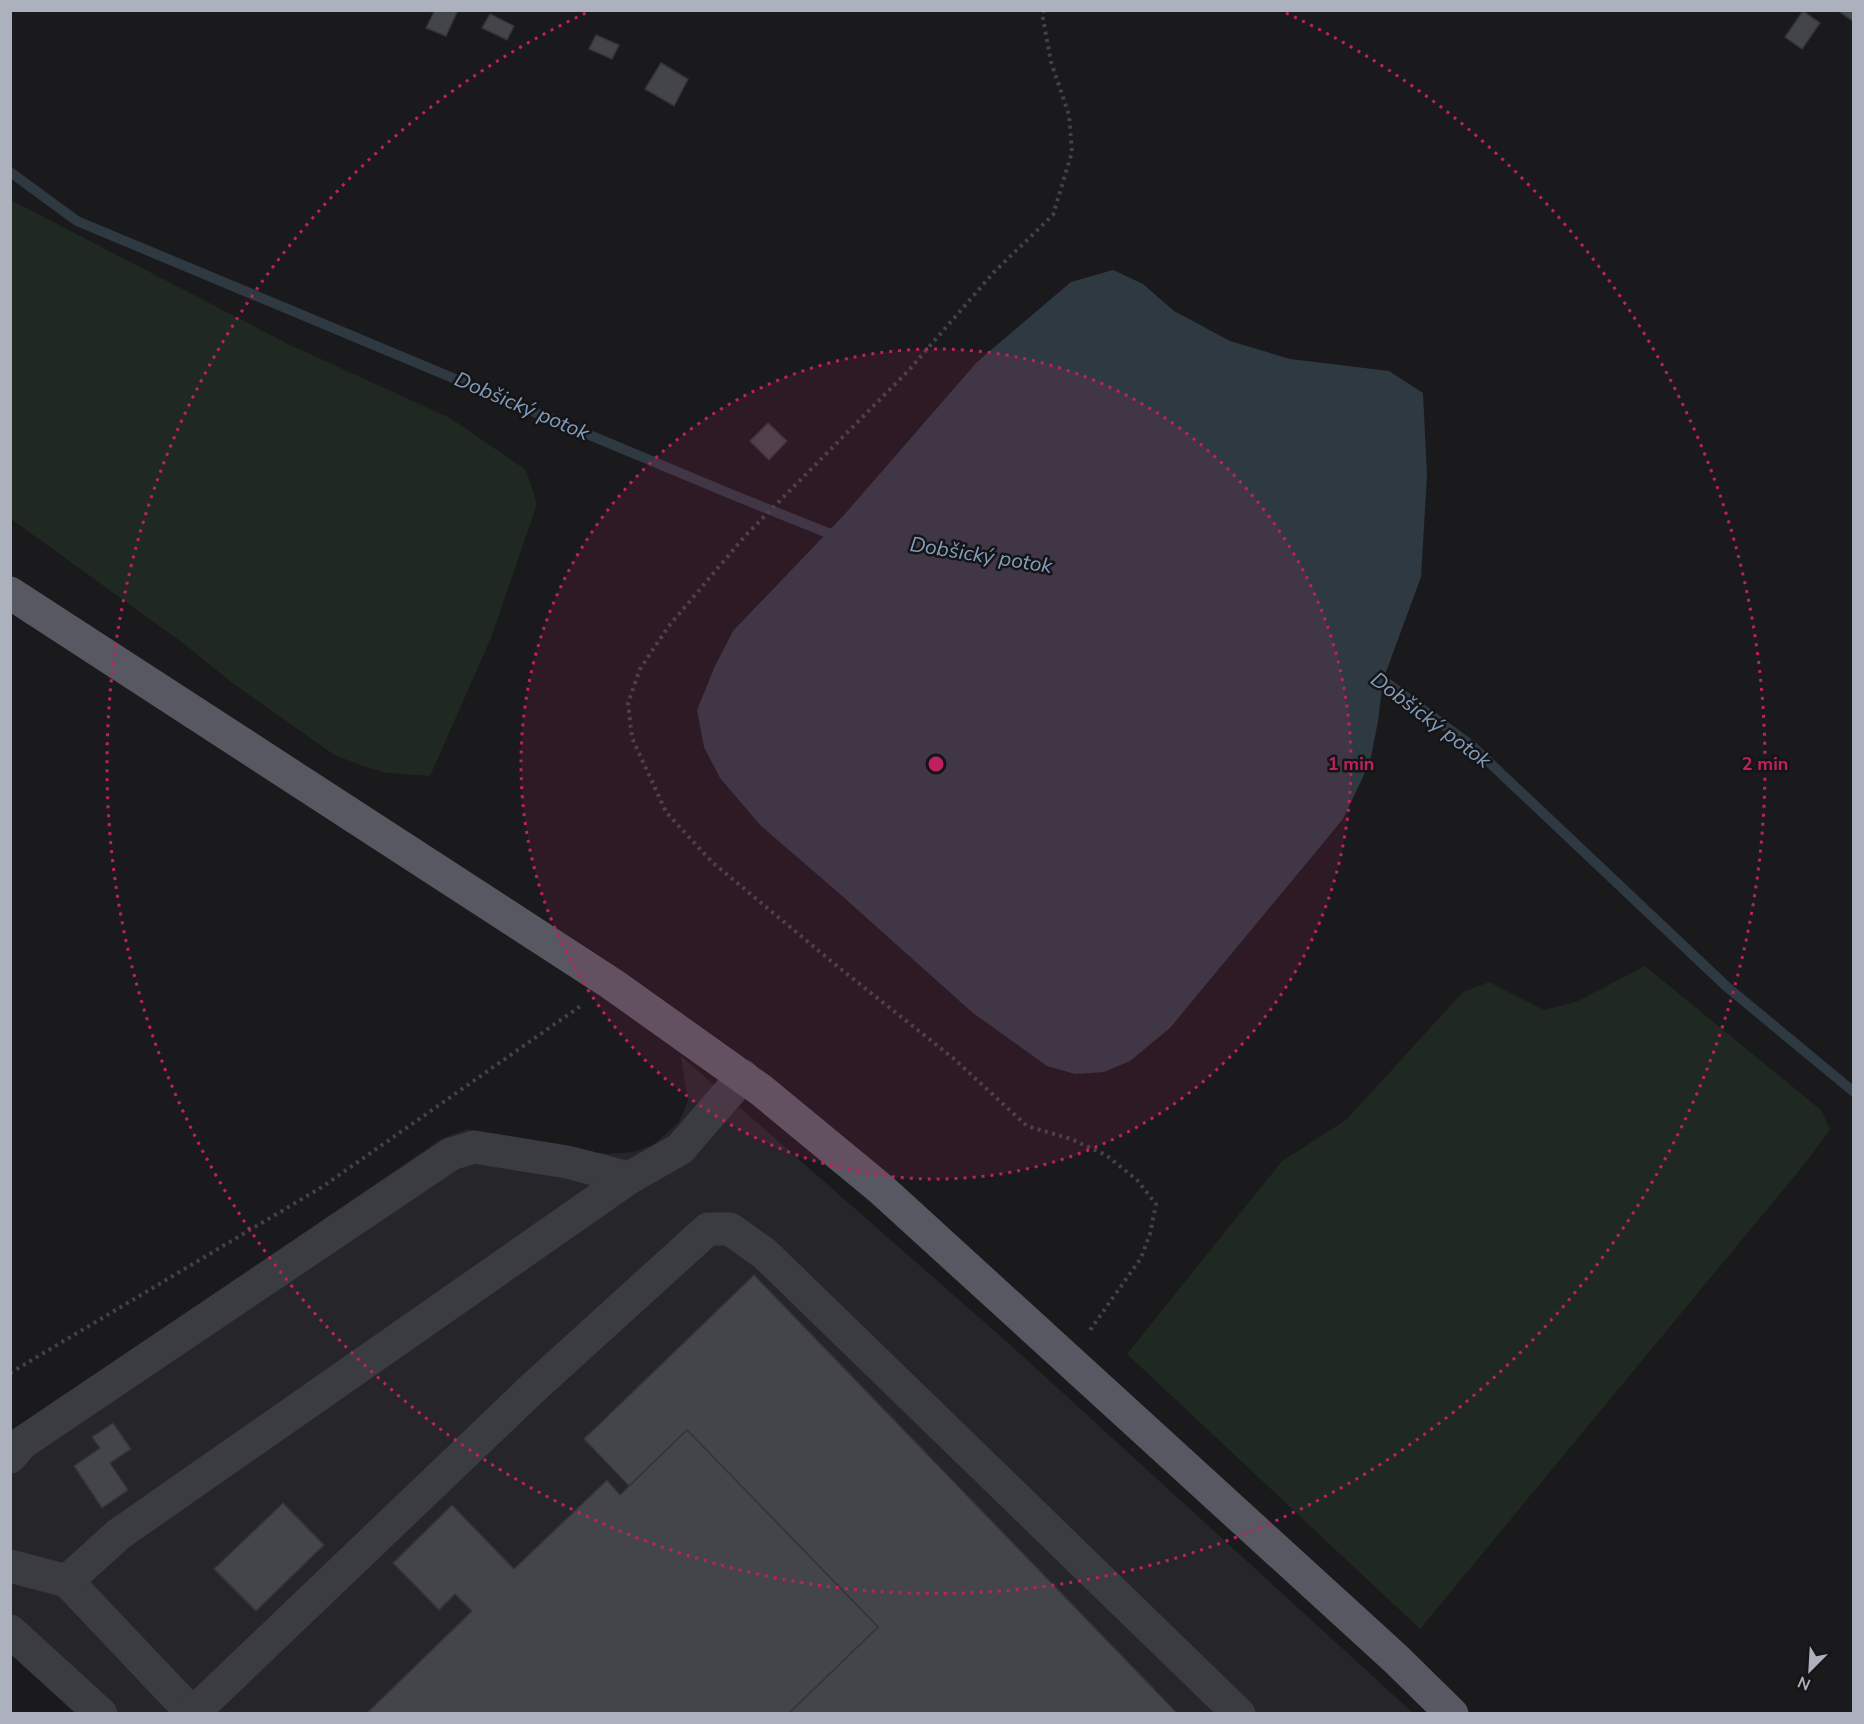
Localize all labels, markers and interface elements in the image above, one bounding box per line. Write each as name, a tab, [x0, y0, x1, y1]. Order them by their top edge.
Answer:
water label: Dobšický potok	[450, 365, 594, 447]
water label: Dobšický potok	[908, 530, 1055, 580]
water label: Dobšický potok	[1365, 666, 1497, 775]
text: 1 min	[1328, 752, 1374, 776]
text: 2 min	[1742, 752, 1788, 776]
centre of rings	[926, 754, 946, 774]
north arrow	[1780, 1640, 1840, 1700]
text: N	[1794, 1670, 1814, 1695]

